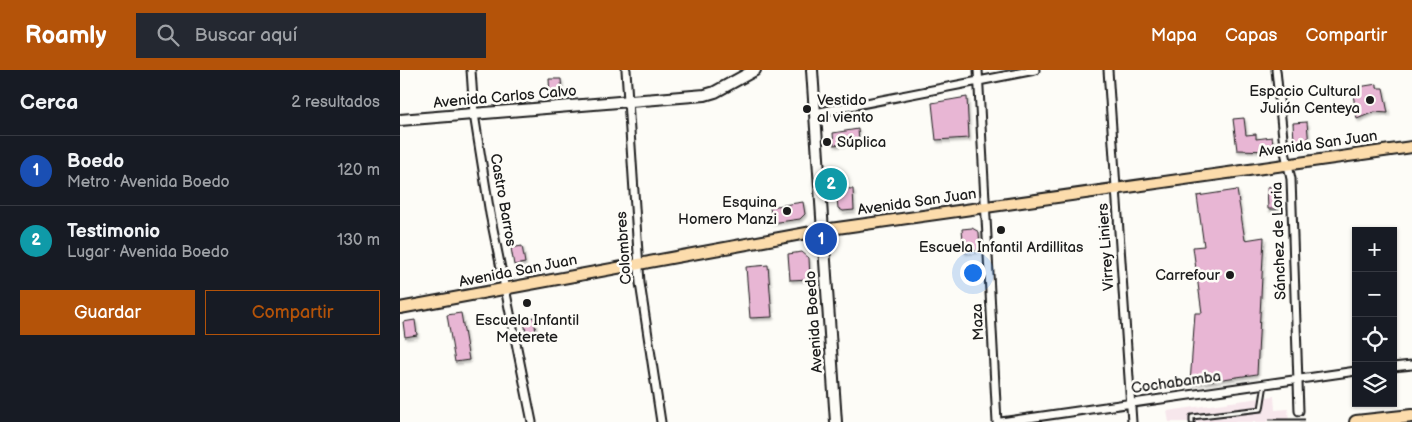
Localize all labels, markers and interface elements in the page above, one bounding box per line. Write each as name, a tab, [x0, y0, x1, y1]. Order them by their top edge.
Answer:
search box	[136, 13, 486, 58]
text: Roamly	[25, 21, 106, 50]
icon: search	[154, 21, 182, 49]
text: Buscar aquí	[194, 24, 297, 47]
text: Mapa	[1151, 25, 1197, 46]
text: Capas	[1225, 25, 1278, 46]
text: Compartir	[1306, 25, 1387, 46]
street label: Avenida Carlos Calvo	[433, 81, 577, 113]
place label: Espacio Cultural Julián Centeya	[1249, 82, 1360, 118]
text: Cerca	[20, 90, 78, 115]
place label: Vestido al viento	[817, 91, 874, 127]
text: 2 resultados	[291, 93, 380, 112]
marker: Espacio Cultural Julián Centeya	[1364, 94, 1376, 106]
marker: Vestido al viento	[801, 103, 813, 115]
street label: Avenida San Juan	[1257, 126, 1379, 162]
place label: Súplica	[837, 133, 886, 152]
marker: Súplica	[821, 136, 833, 148]
text: Boedo	[67, 150, 124, 173]
street label: Castro Barros	[485, 152, 521, 249]
text: 1	[33, 161, 39, 180]
text: 120 m	[337, 161, 380, 180]
pin: 2	[815, 165, 847, 203]
text: Metro · Avenida Boedo	[67, 173, 230, 192]
street label: Sánchez de Loria	[1267, 182, 1291, 300]
street label: Avenida San Juan	[856, 184, 978, 220]
place label: Esquina Homero Manzi	[678, 193, 777, 229]
street label: Virrey Liniers	[1093, 202, 1119, 291]
marker: Esquina Homero Manzi	[781, 205, 793, 217]
street label: Colombres	[612, 210, 636, 285]
text: Testimonio	[67, 220, 160, 243]
pin: 1	[805, 220, 837, 258]
marker: Escuela Infantil Ardillitas	[995, 224, 1007, 236]
map controls	[1352, 227, 1397, 407]
button: +	[1352, 227, 1397, 272]
text: 2	[31, 231, 41, 250]
text: 130 m	[337, 231, 380, 250]
place label: Escuela Infantil Ardillitas	[919, 238, 1084, 257]
text: Lugar · Avenida Boedo	[67, 243, 229, 262]
street label: Avenida San Juan	[457, 250, 579, 292]
your location	[960, 260, 986, 286]
place label: Carrefour	[1155, 266, 1221, 285]
marker: Carrefour	[1224, 269, 1236, 281]
street label: Avenida Boedo	[801, 270, 827, 374]
button: −	[1352, 272, 1397, 317]
button: Guardar	[20, 290, 195, 335]
button: Compartir	[205, 290, 380, 335]
marker: Escuela Infantil Meterete	[521, 297, 533, 309]
street label: Maza	[968, 303, 988, 341]
place label: Escuela Infantil Meterete	[475, 311, 579, 347]
button: locate	[1352, 317, 1397, 362]
button: layers	[1352, 362, 1397, 407]
street label: Cochabamba	[1130, 366, 1222, 398]

